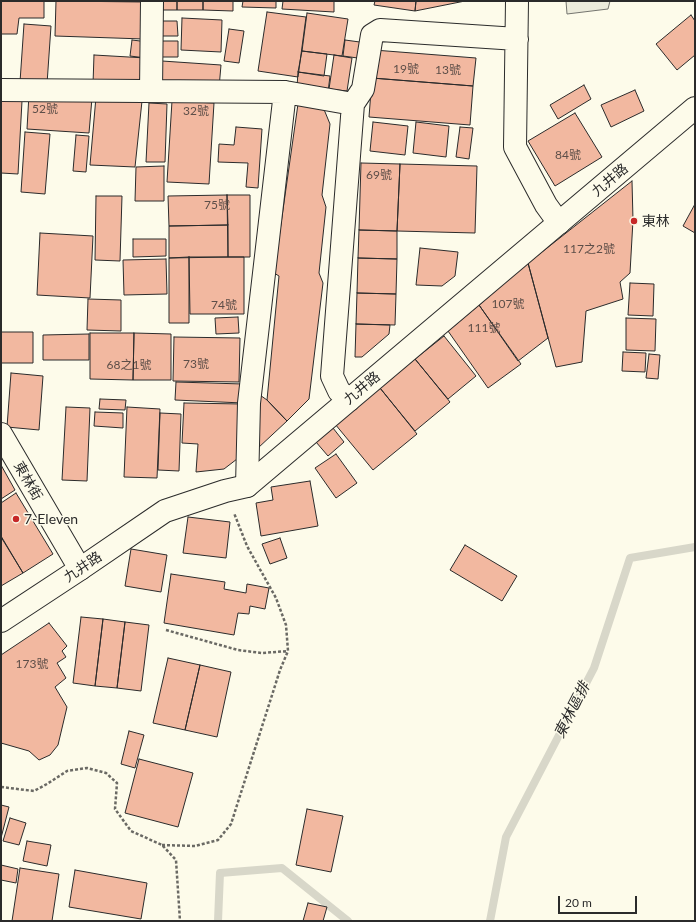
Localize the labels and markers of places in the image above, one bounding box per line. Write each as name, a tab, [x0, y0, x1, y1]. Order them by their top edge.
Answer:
place label: 東林	[642, 213, 670, 229]
marker: 東林	[629, 216, 639, 226]
place label: 7-Eleven	[24, 511, 78, 527]
marker: 7-Eleven	[11, 514, 21, 524]

